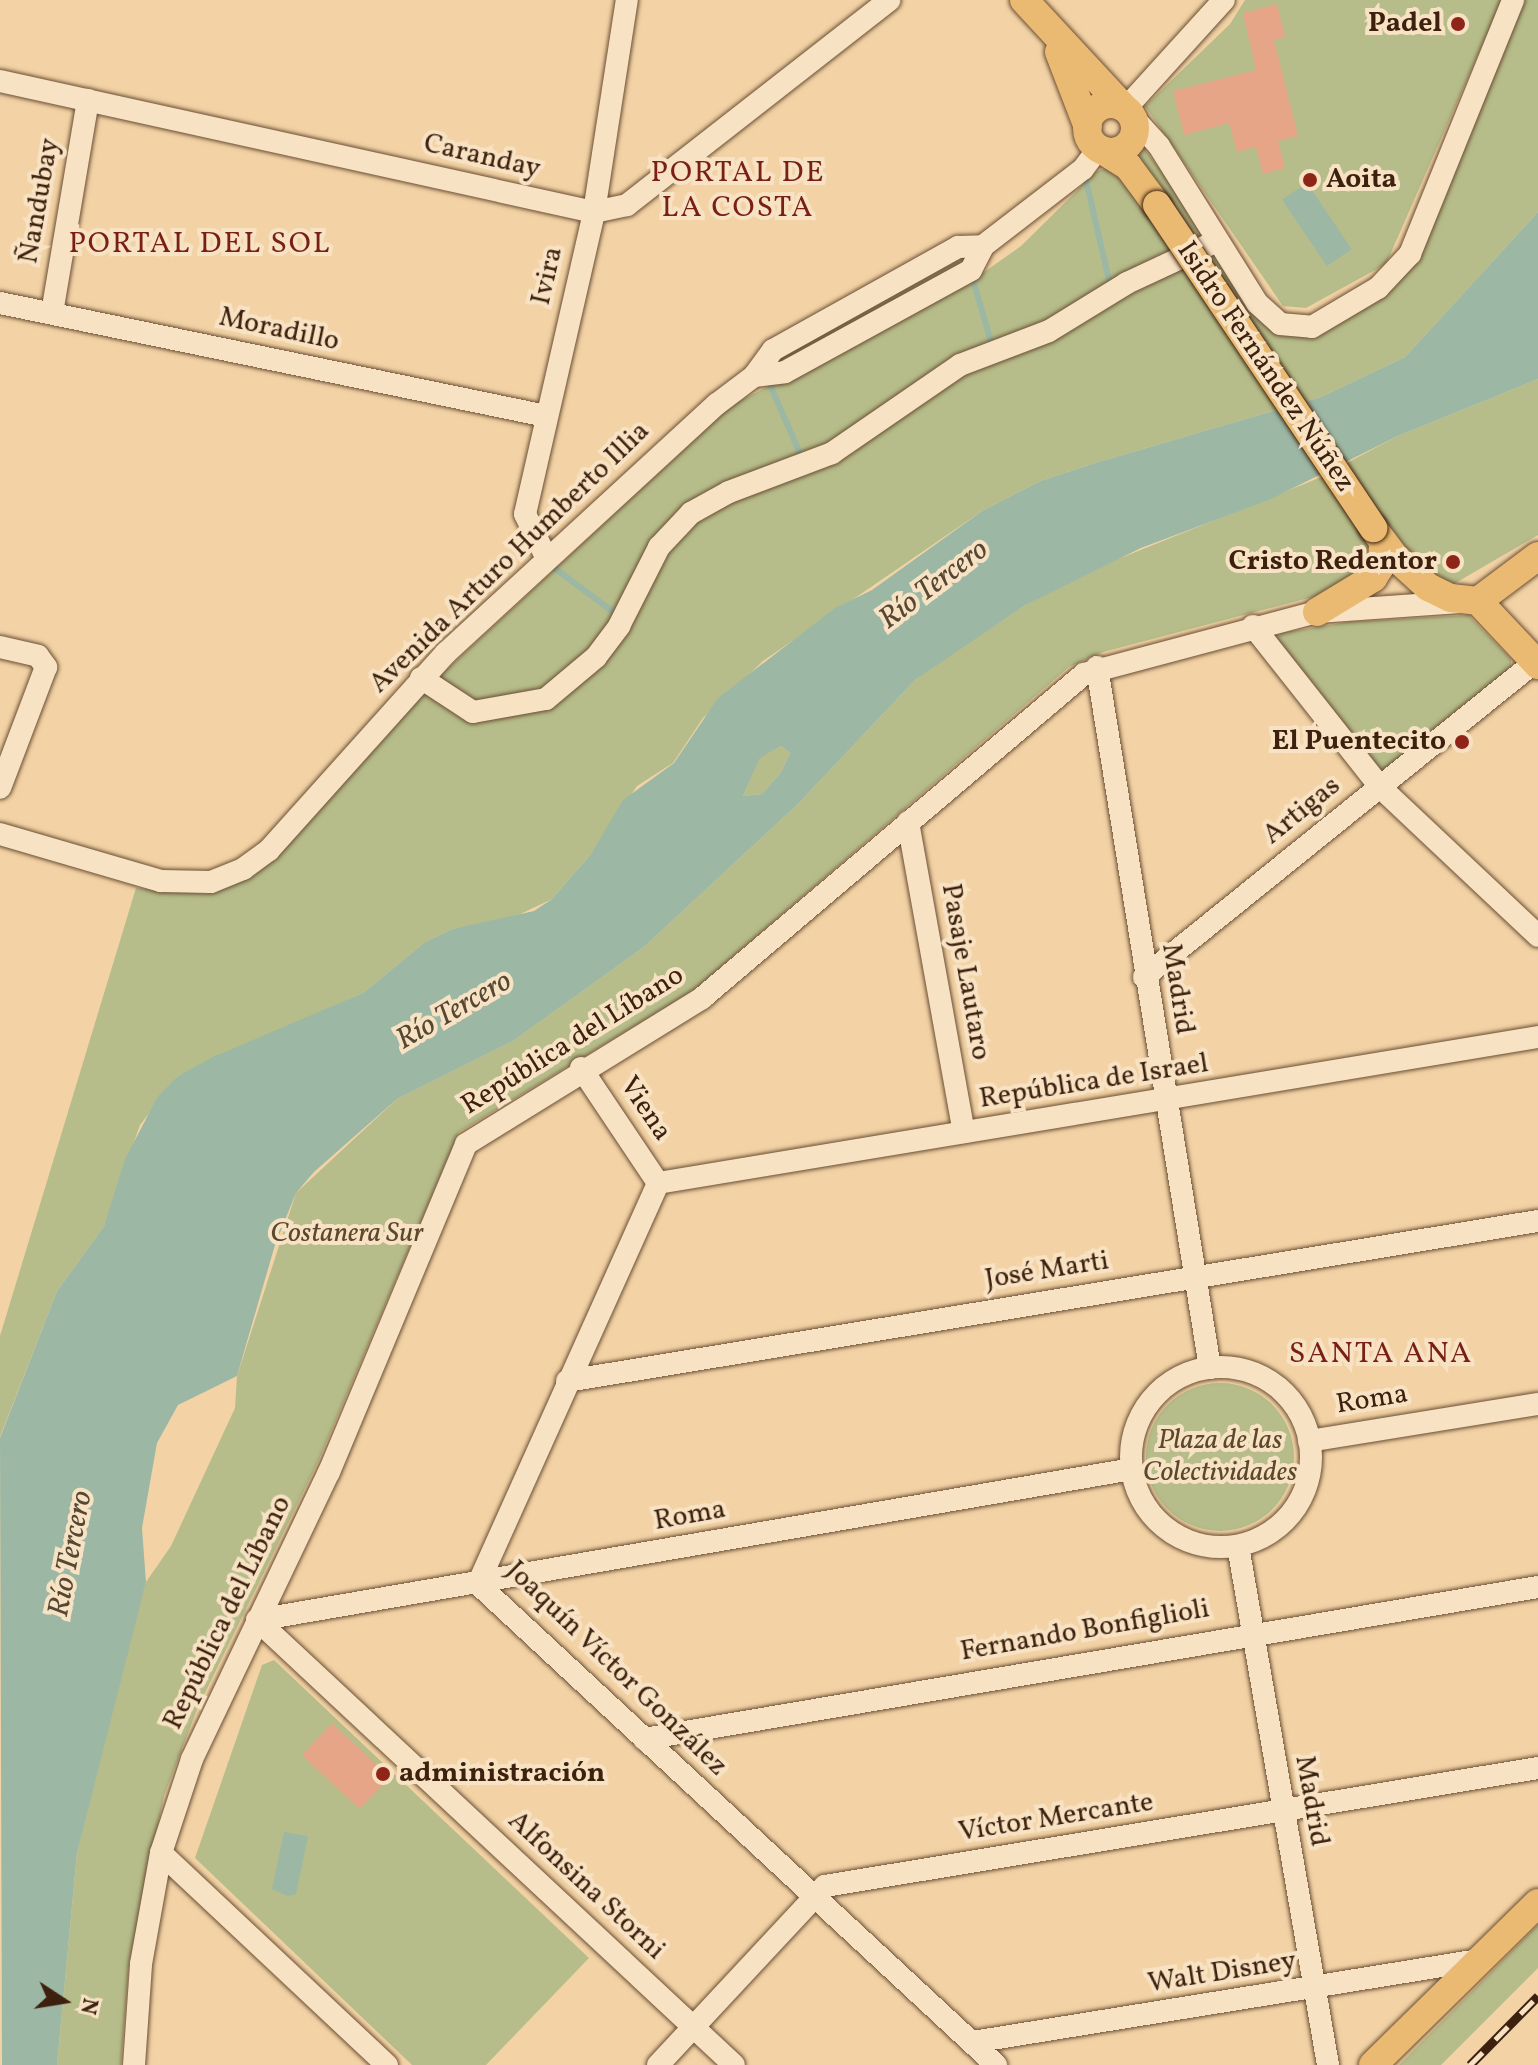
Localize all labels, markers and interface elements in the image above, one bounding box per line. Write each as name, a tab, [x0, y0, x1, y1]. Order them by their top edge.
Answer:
place label: Padel	[1368, 7, 1442, 41]
marker: Padel	[1449, 15, 1467, 33]
street label: Caranday	[420, 127, 544, 187]
street label: Ñandubay	[12, 136, 68, 266]
district label: PORTAL DE LA COSTA	[650, 155, 826, 226]
place label: Aoita	[1326, 163, 1397, 197]
marker: Aoita	[1301, 171, 1319, 189]
district label: PORTAL DEL SOL	[68, 226, 332, 262]
street label: Isidro Fernández Núñez	[1169, 236, 1361, 498]
street label: Ivira	[525, 244, 571, 308]
street label: Moradillo	[216, 301, 342, 359]
street label: Avenida Arturo Humberto Illia	[363, 415, 657, 701]
water label: Río Tercero	[872, 532, 996, 638]
place label: Cristo Redentor	[1229, 545, 1437, 579]
marker: Cristo Redentor	[1444, 553, 1462, 571]
place label: El Puentecito	[1272, 725, 1446, 759]
marker: El Puentecito	[1453, 733, 1471, 751]
street label: Artigas	[1256, 770, 1348, 852]
street label: Pasaje Lautaro	[933, 881, 997, 1063]
street label: Madrid	[1153, 941, 1201, 1037]
street label: República del Líbano	[456, 959, 690, 1123]
water label: Río Tercero	[390, 964, 518, 1058]
street label: República de Israel	[977, 1047, 1211, 1117]
street label: Viena	[611, 1071, 679, 1147]
park label: Costanera Sur	[270, 1217, 424, 1251]
street label: José Marti	[983, 1245, 1111, 1297]
district label: SANTA ANA	[1289, 1336, 1473, 1372]
street label: Roma	[1334, 1378, 1410, 1422]
park label: Plaza de las Colectividades	[1143, 1424, 1297, 1490]
water label: Río Tercero	[41, 1488, 101, 1620]
street label: República del Líbano	[157, 1491, 299, 1735]
street label: Roma	[652, 1493, 728, 1539]
street label: Joaquín Víctor González	[498, 1554, 734, 1784]
street label: Fernando Bonfiglioli	[958, 1593, 1212, 1669]
street label: Madrid	[1286, 1753, 1336, 1849]
place label: administración	[399, 1757, 605, 1791]
marker: administración	[374, 1765, 392, 1783]
street label: Víctor Mercante	[956, 1786, 1156, 1850]
street label: Alfonsina Storni	[500, 1805, 672, 1967]
street label: Walt Disney	[1146, 1945, 1298, 2001]
north arrow	[24, 1961, 104, 2041]
text: N	[71, 1995, 105, 2017]

